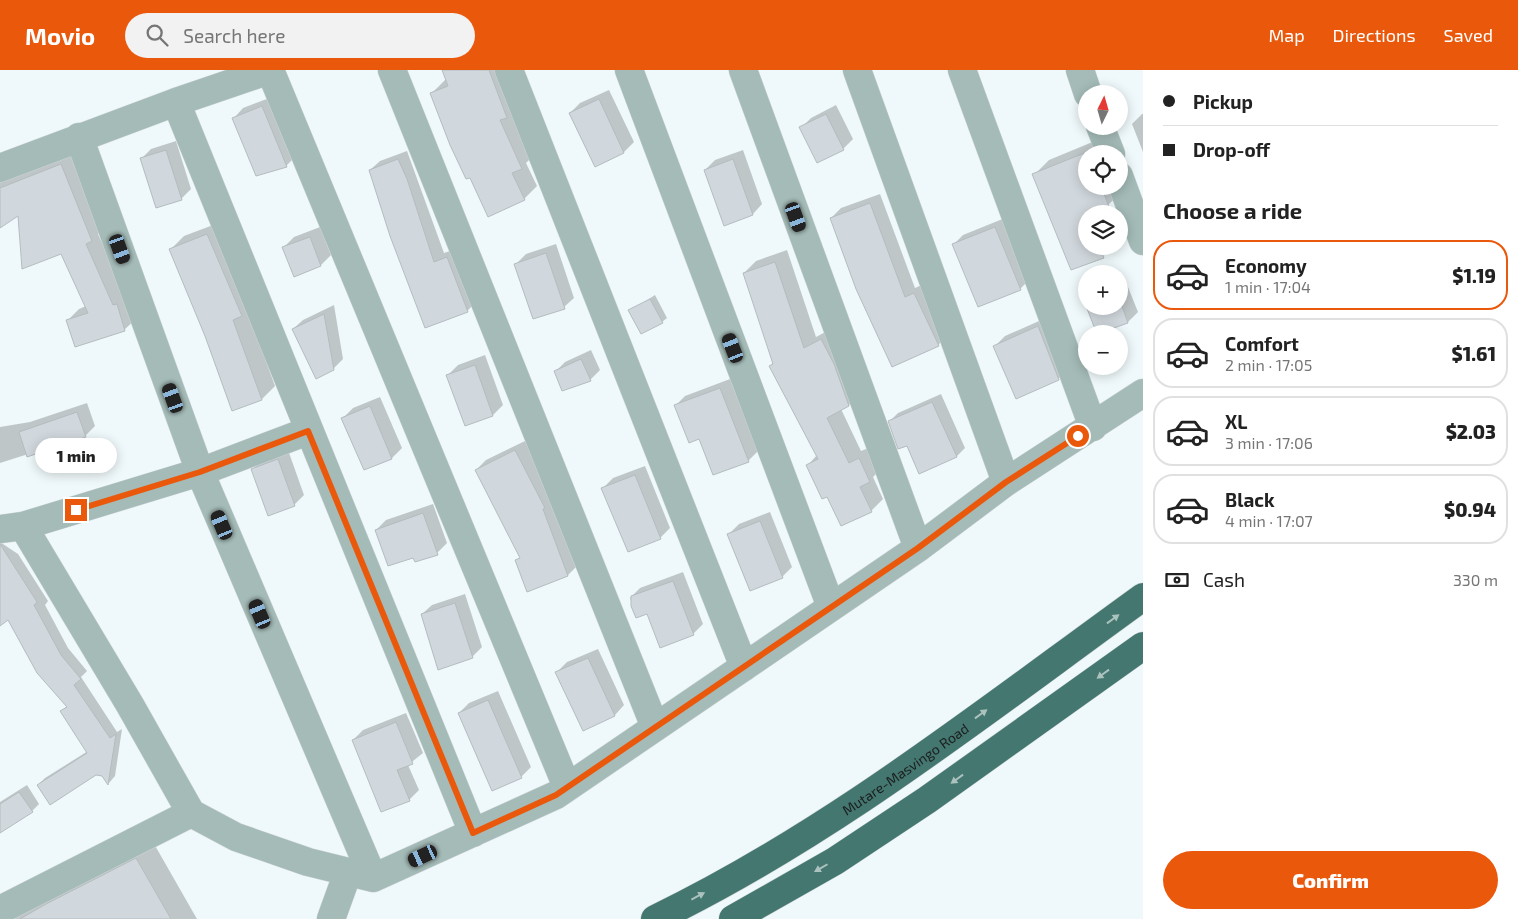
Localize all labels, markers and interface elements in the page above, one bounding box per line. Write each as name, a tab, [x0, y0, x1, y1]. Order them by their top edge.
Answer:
search box	[125, 13, 475, 58]
text: Movio	[25, 21, 95, 50]
icon: search	[143, 21, 171, 49]
text: Search here	[183, 24, 285, 47]
text: Map	[1268, 24, 1305, 46]
text: Directions	[1333, 24, 1416, 46]
text: Saved	[1444, 24, 1493, 46]
north arrow	[1078, 85, 1128, 135]
map controls	[1078, 85, 1128, 375]
text: Pickup	[1193, 90, 1253, 113]
text: Drop-off	[1193, 138, 1270, 161]
button: locate	[1078, 145, 1128, 195]
text: Choose a ride	[1163, 197, 1302, 223]
car	[783, 200, 808, 234]
button: layers	[1078, 205, 1128, 255]
car	[107, 232, 132, 266]
icon: car	[1165, 253, 1210, 298]
text: Economy	[1225, 254, 1307, 277]
text: $1.19	[1452, 264, 1496, 287]
button: +	[1078, 265, 1128, 315]
text: 1 min · 17:04	[1225, 277, 1311, 296]
button: −	[1078, 325, 1128, 375]
car	[720, 331, 745, 365]
icon: car	[1165, 331, 1210, 376]
text: Comfort	[1225, 332, 1299, 355]
text: $1.61	[1452, 342, 1496, 365]
text: 2 min · 17:05	[1225, 355, 1312, 374]
car	[160, 381, 185, 415]
icon: car	[1165, 409, 1210, 454]
text: XL	[1225, 410, 1247, 433]
text: $2.03	[1446, 420, 1496, 443]
route start	[1067, 425, 1089, 447]
text: 3 min · 17:06	[1225, 433, 1313, 452]
callout: 1 min	[35, 438, 117, 472]
text: 1 min	[56, 446, 96, 465]
icon: car	[1165, 487, 1210, 532]
text: Black	[1225, 488, 1275, 511]
text: $0.94	[1444, 498, 1496, 521]
route end	[65, 499, 87, 521]
car	[209, 508, 234, 542]
text: 4 min · 17:07	[1225, 511, 1313, 530]
icon: cash	[1163, 566, 1191, 594]
text: Cash	[1203, 568, 1245, 591]
text: 330 m	[1453, 570, 1498, 589]
car	[247, 597, 272, 631]
one-way arrow	[1106, 614, 1120, 624]
one-way arrow	[1097, 669, 1110, 679]
one-way arrow	[975, 709, 988, 719]
street label: Mutare-Masvingo Road	[839, 719, 971, 818]
one-way arrow	[950, 774, 964, 784]
car	[406, 843, 439, 869]
button: Confirm	[1163, 851, 1498, 909]
one-way arrow	[815, 864, 828, 873]
one-way arrow	[690, 892, 705, 900]

